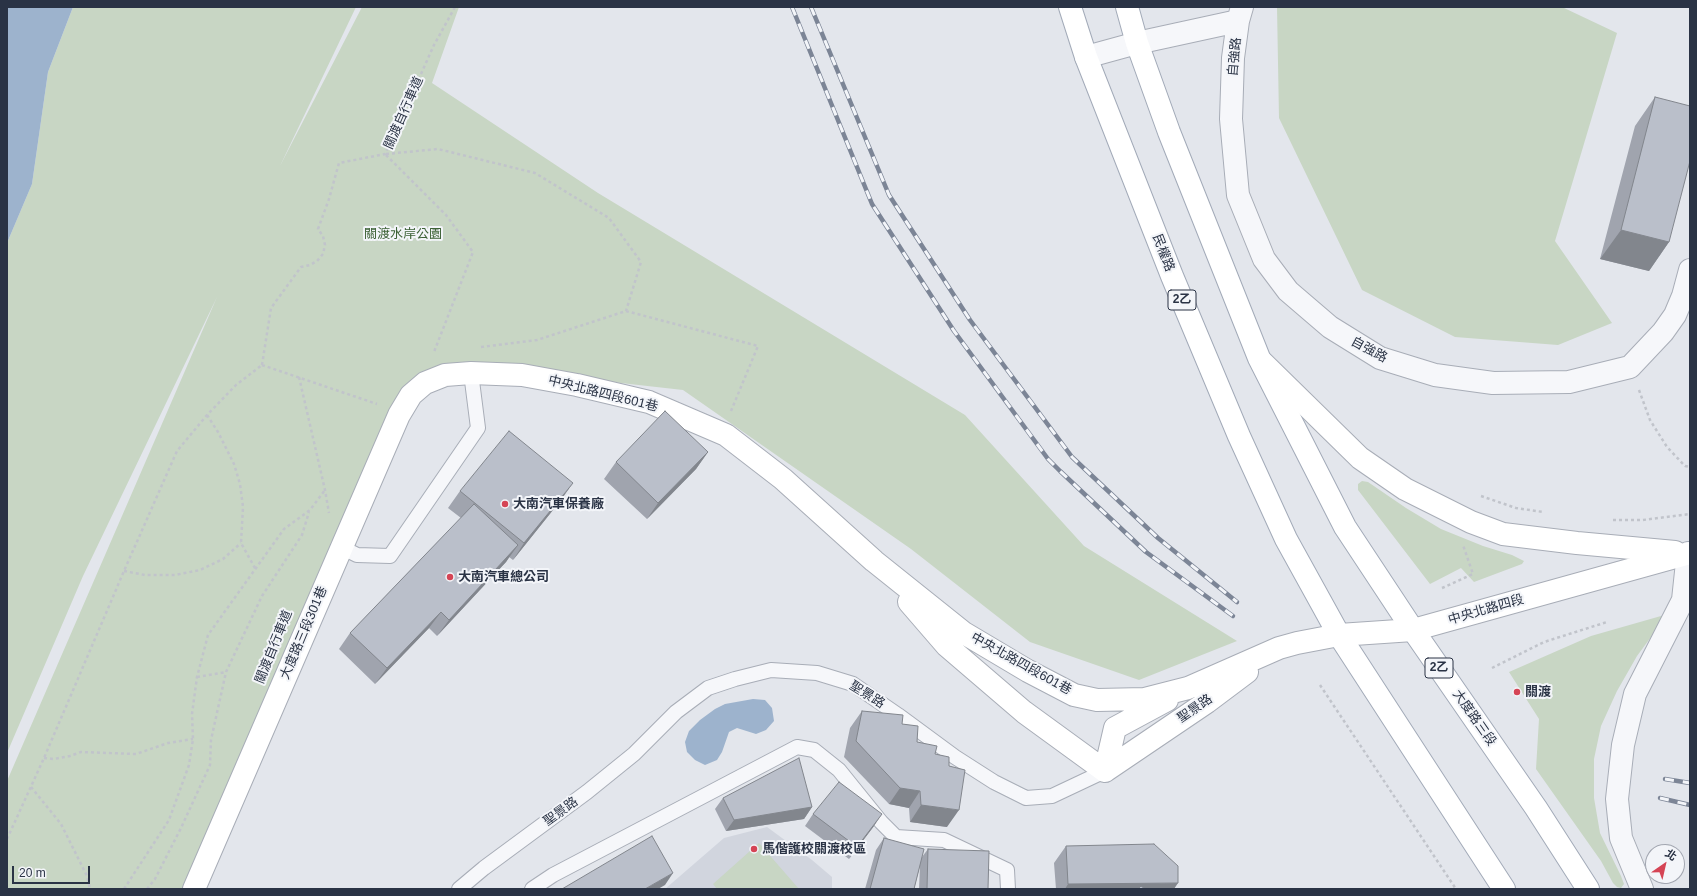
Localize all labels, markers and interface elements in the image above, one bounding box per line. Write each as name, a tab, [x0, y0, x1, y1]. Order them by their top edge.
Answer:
street label: 自強路	[1226, 37, 1244, 77]
street label: 關渡自行車道	[381, 74, 427, 152]
park label: 關渡水岸公園	[364, 226, 442, 242]
street label: 民權路	[1149, 232, 1177, 274]
road number: 2乙	[1168, 290, 1196, 310]
street label: 自強路	[1348, 334, 1390, 366]
street label: 中央北路四段601巷	[546, 373, 660, 415]
place label: 大南汽車保養廠	[513, 496, 604, 512]
marker: 大南汽車保養廠	[500, 499, 510, 509]
place label: 大南汽車總公司	[458, 569, 549, 585]
marker: 大南汽車總公司	[445, 572, 455, 582]
street label: 大度路三段301巷	[277, 584, 331, 682]
street label: 中央北路四段	[1446, 592, 1526, 628]
street label: 關渡自行車道	[252, 608, 296, 686]
street label: 中央北路四段601巷	[968, 630, 1074, 698]
road number: 2乙	[1425, 658, 1453, 678]
street label: 聖景路	[846, 678, 888, 712]
place label: 關渡	[1525, 684, 1551, 700]
street label: 大度路三段	[1449, 687, 1499, 749]
marker: 關渡	[1512, 687, 1522, 697]
street label: 聖景路	[1175, 691, 1215, 727]
street label: 聖景路	[541, 794, 581, 830]
place label: 馬偕護校關渡校區	[762, 841, 866, 857]
marker: 馬偕護校關渡校區	[749, 844, 759, 854]
north arrow	[1645, 844, 1685, 884]
text: 北	[1663, 847, 1679, 863]
scale bar	[14, 858, 92, 884]
text: 20 m	[19, 866, 46, 880]

